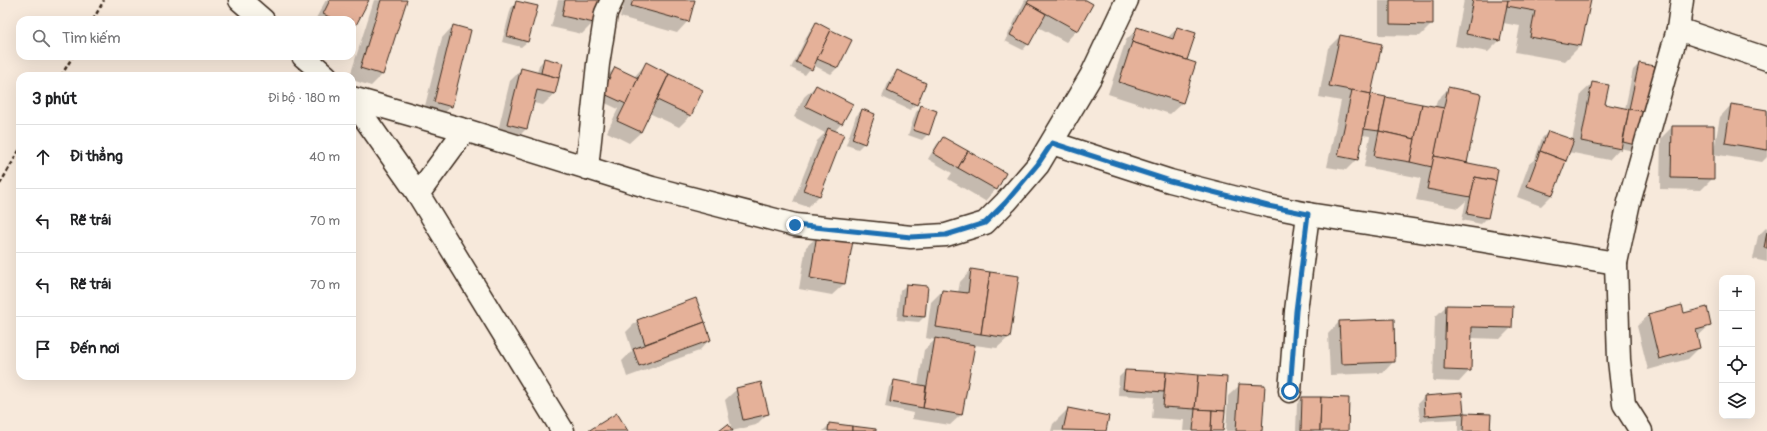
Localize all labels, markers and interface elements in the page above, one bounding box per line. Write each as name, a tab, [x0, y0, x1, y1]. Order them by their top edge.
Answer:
search box	[16, 16, 356, 60]
icon: search	[30, 27, 52, 49]
text: Tìm kiếm	[62, 29, 121, 48]
text: 3 phút	[32, 88, 77, 109]
text: Đi bộ · 180 m	[268, 90, 340, 106]
icon: ahead	[32, 146, 54, 168]
text: Đi thẳng	[70, 147, 123, 166]
text: 40 m	[309, 149, 340, 165]
icon: left	[32, 210, 54, 232]
text: Rẽ trái	[70, 211, 111, 230]
text: 70 m	[310, 213, 340, 229]
route end	[786, 216, 804, 234]
icon: left	[32, 274, 54, 296]
text: Rẽ trái	[70, 275, 111, 294]
map controls	[1719, 275, 1755, 419]
button: +	[1719, 275, 1755, 311]
text: 70 m	[310, 277, 340, 293]
button: −	[1719, 311, 1755, 347]
icon: arrive	[32, 338, 54, 360]
text: Đến nơi	[70, 339, 119, 358]
button: locate	[1719, 347, 1755, 383]
route start	[1281, 382, 1299, 400]
button: layers	[1719, 383, 1755, 419]

